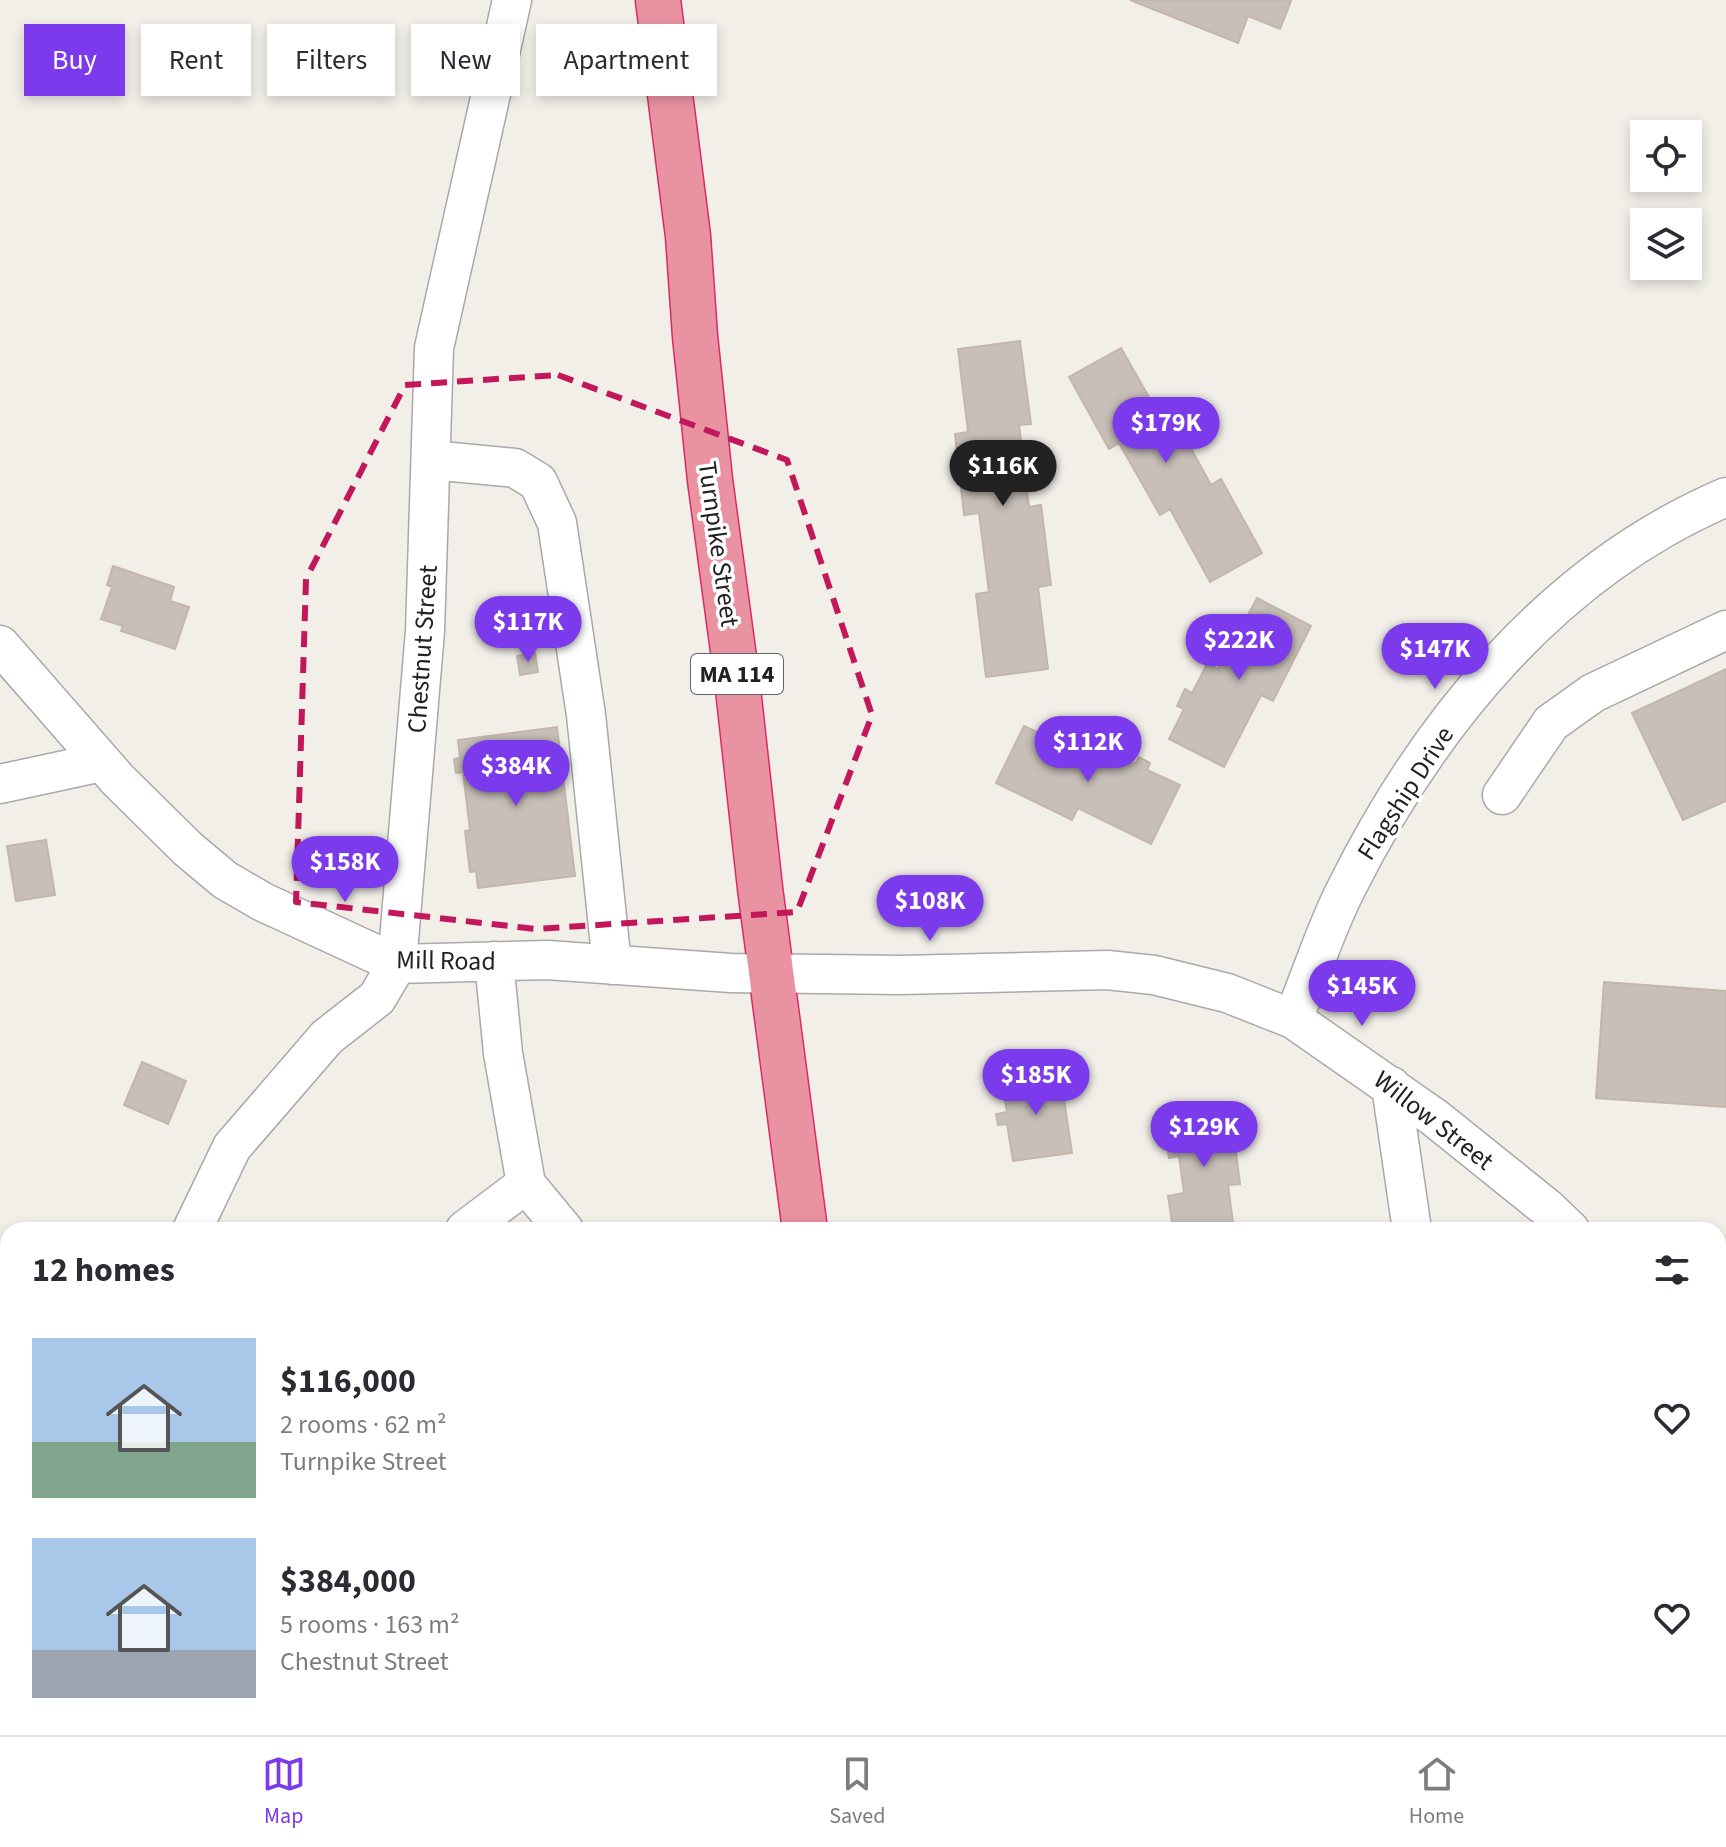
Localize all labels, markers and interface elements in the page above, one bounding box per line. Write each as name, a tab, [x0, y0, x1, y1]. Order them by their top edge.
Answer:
chip: Buy	[24, 24, 125, 96]
chip: Rent	[141, 24, 251, 96]
chip: Filters	[267, 24, 395, 96]
chip: New	[411, 24, 520, 96]
chip: Apartment	[536, 24, 717, 96]
map controls	[1630, 120, 1702, 280]
button: locate	[1630, 120, 1702, 192]
button: layers	[1630, 208, 1702, 280]
pin: $179K	[1110, 397, 1222, 465]
text: $179K	[1131, 404, 1201, 441]
pin: $116K	[947, 440, 1059, 508]
text: $116K	[968, 447, 1038, 484]
street label: Turnpike Street	[689, 459, 748, 629]
street label: Chestnut Street	[398, 563, 447, 734]
pin: $117K	[472, 596, 584, 664]
text: $117K	[493, 603, 563, 640]
pin: $222K	[1183, 614, 1295, 682]
text: $222K	[1204, 621, 1274, 658]
pin: $147K	[1379, 623, 1491, 691]
text: $147K	[1400, 630, 1470, 667]
road number: MA 114	[691, 654, 783, 694]
pin: $112K	[1032, 716, 1144, 784]
street label: Flagship Drive	[1348, 719, 1463, 868]
text: $112K	[1053, 723, 1123, 760]
pin: $384K	[460, 740, 572, 808]
text: $384K	[481, 747, 551, 784]
pin: $158K	[289, 836, 401, 904]
text: $158K	[310, 843, 380, 880]
pin: $108K	[874, 875, 986, 943]
text: $108K	[895, 882, 965, 919]
street label: Mill Road	[396, 941, 496, 980]
pin: $145K	[1306, 960, 1418, 1028]
text: $145K	[1327, 967, 1397, 1004]
pin: $185K	[980, 1049, 1092, 1117]
text: $185K	[1001, 1056, 1071, 1093]
street label: Willow Street	[1366, 1062, 1502, 1179]
pin: $129K	[1148, 1101, 1260, 1169]
text: $129K	[1169, 1108, 1239, 1145]
text: 12 homes	[32, 1246, 175, 1295]
icon: filters	[1650, 1248, 1694, 1292]
text: $116,000	[280, 1357, 416, 1406]
icon: home	[96, 1370, 192, 1466]
icon: heart	[1650, 1396, 1694, 1440]
text: 2 rooms · 62 m²	[280, 1406, 447, 1443]
text: Turnpike Street	[280, 1443, 447, 1480]
text: $384,000	[280, 1557, 416, 1606]
icon: home	[96, 1570, 192, 1666]
icon: heart	[1650, 1596, 1694, 1640]
text: 5 rooms · 163 m²	[280, 1606, 459, 1643]
text: Chestnut Street	[280, 1643, 449, 1680]
tab: Map	[262, 1752, 306, 1832]
tab: Saved	[829, 1752, 885, 1832]
tab: Home	[1409, 1752, 1464, 1832]

